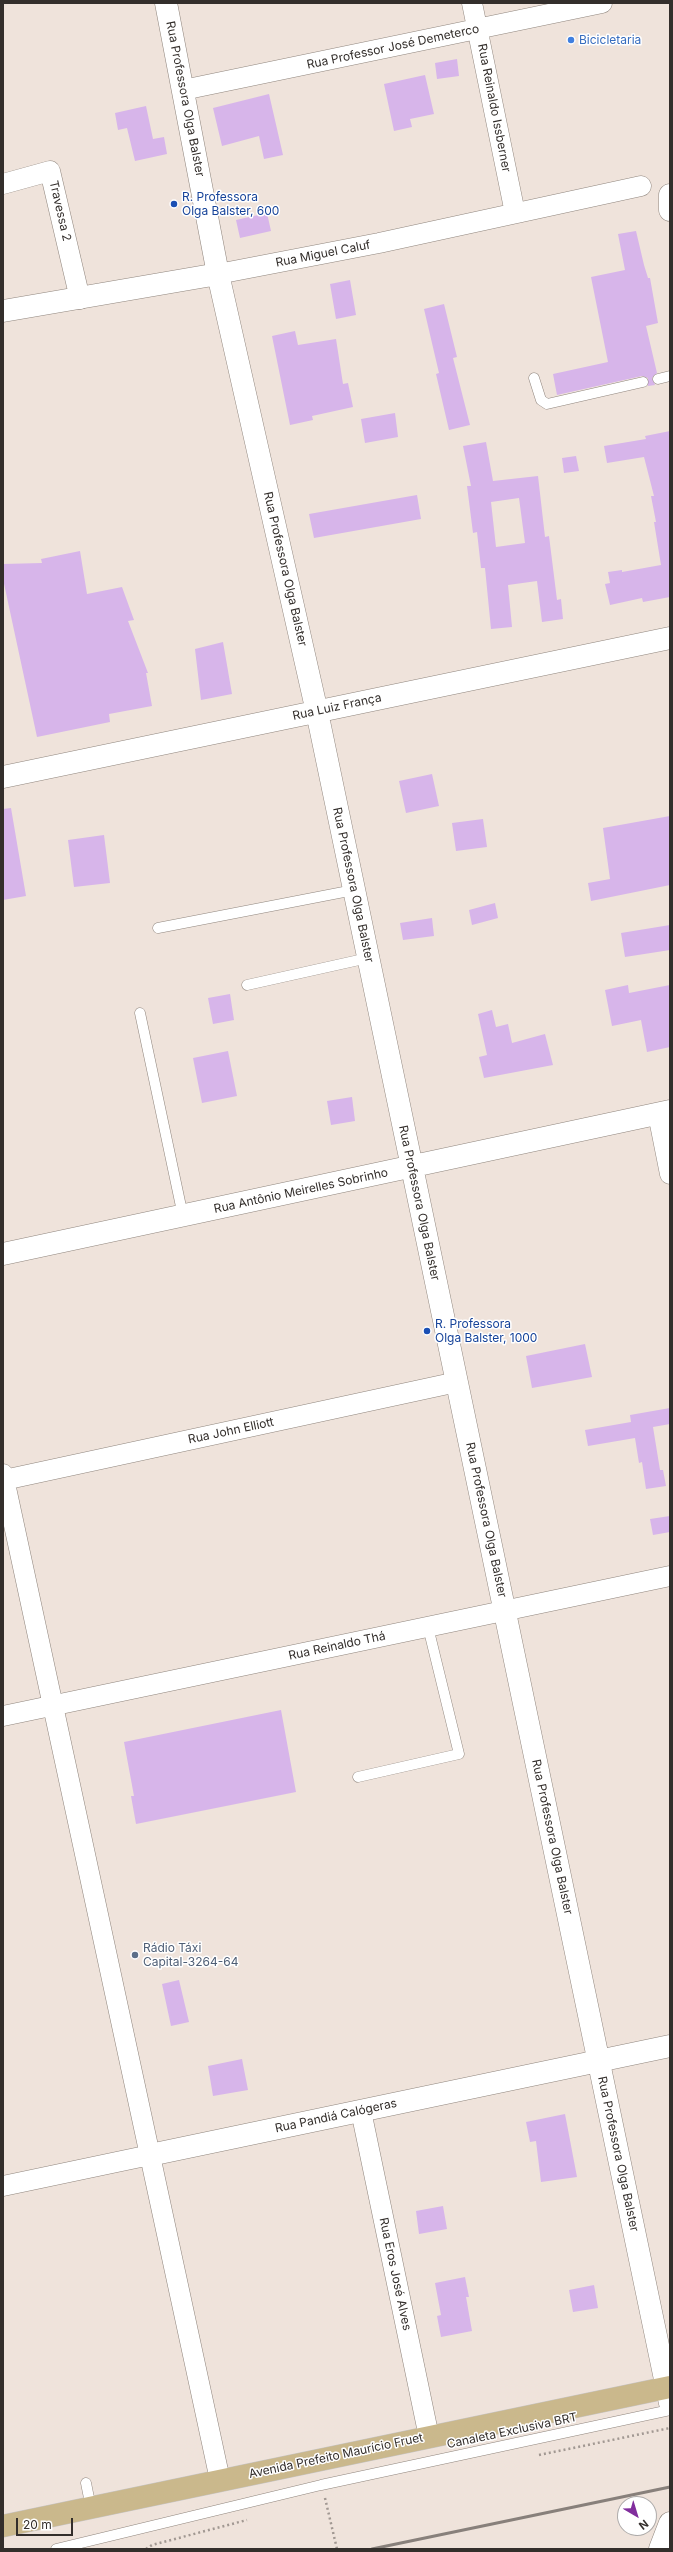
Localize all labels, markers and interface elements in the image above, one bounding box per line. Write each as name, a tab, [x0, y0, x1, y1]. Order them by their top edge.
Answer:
street label: Rua Professora Olga Balster	[163, 20, 207, 178]
street label: Rua Professor José Demeterco	[305, 22, 481, 72]
place label: Bicicletaria	[579, 33, 641, 47]
marker: Bicicletaria	[566, 35, 576, 45]
street label: Rua Reinaldo Issberner	[474, 43, 514, 173]
street label: Travessa 2	[46, 179, 74, 243]
place label: R. Professora Olga Balster, 600	[182, 190, 279, 218]
marker: R. Professora Olga Balster, 600	[169, 199, 179, 209]
street label: Rua Miguel Caluf	[274, 238, 372, 270]
street label: Rua Professora Olga Balster	[260, 490, 310, 648]
street label: Rua Luiz França	[291, 691, 383, 723]
street label: Rua Professora Olga Balster	[329, 806, 377, 964]
street label: Rua Professora Olga Balster	[395, 1124, 443, 1282]
street label: Rua Antônio Meirelles Sobrinho	[213, 1165, 389, 1217]
place label: R. Professora Olga Balster, 1000	[435, 1317, 537, 1345]
marker: R. Professora Olga Balster, 1000	[422, 1326, 432, 1336]
street label: Rua John Elliott	[187, 1415, 275, 1447]
street label: Rua Professora Olga Balster	[462, 1441, 510, 1599]
street label: Rua Reinaldo Thá	[287, 1629, 387, 1663]
street label: Rua Professora Olga Balster	[528, 1758, 576, 1916]
place label: Rádio Táxi Capital-3264-64	[143, 1941, 238, 1969]
marker: Rádio Táxi Capital-3264-64	[130, 1950, 140, 1960]
street label: Rua Professora Olga Balster	[594, 2075, 642, 2233]
street label: Rua Pandiá Calógeras	[274, 2096, 398, 2136]
street label: Rua Eros José Alves	[376, 2216, 414, 2332]
street label: Canaleta Exclusiva BRT	[445, 2410, 579, 2452]
street label: Avenida Prefeito Maurício Fruet	[248, 2430, 424, 2482]
north arrow	[617, 2496, 657, 2536]
scale bar	[18, 2510, 75, 2536]
text: 20 m	[23, 2517, 52, 2532]
text: N	[636, 2517, 651, 2533]

